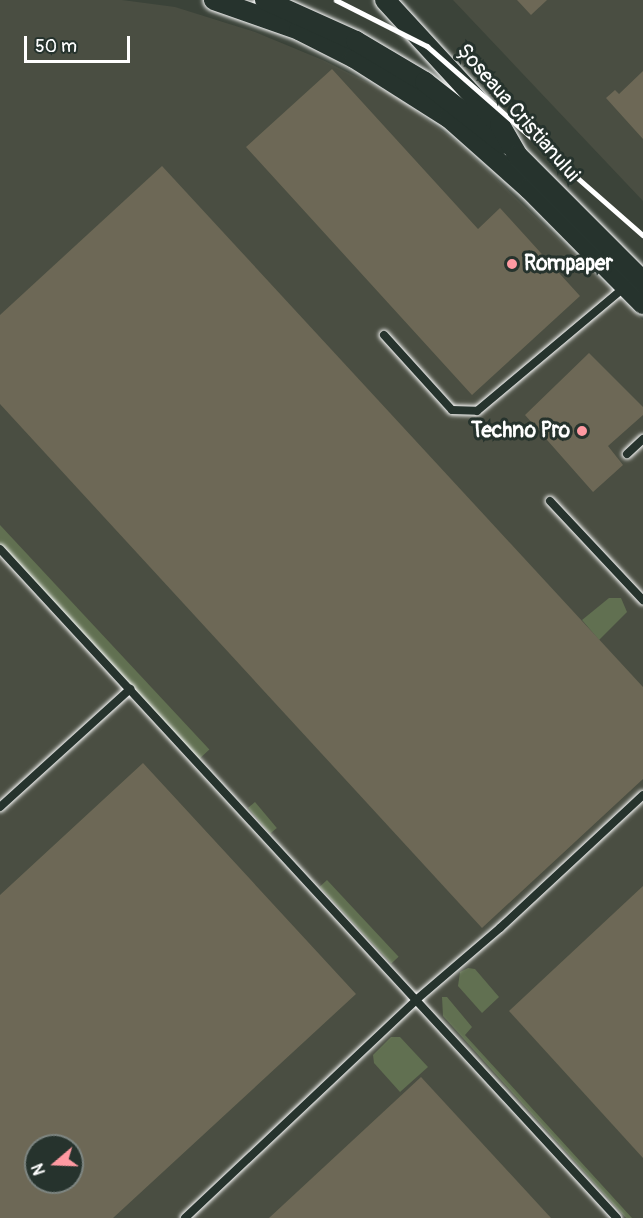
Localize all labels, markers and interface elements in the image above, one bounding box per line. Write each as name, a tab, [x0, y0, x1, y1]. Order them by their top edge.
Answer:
scale bar	[27, 24, 134, 62]
text: 50 m	[35, 35, 77, 58]
street label: Șoseaua Cristianului	[451, 39, 585, 187]
place label: Rompaper	[524, 251, 613, 277]
marker: Rompaper	[505, 257, 519, 271]
place label: Techno Pro	[471, 418, 570, 444]
marker: Techno Pro	[575, 424, 589, 438]
north arrow	[24, 1134, 84, 1194]
text: N	[28, 1161, 50, 1178]

